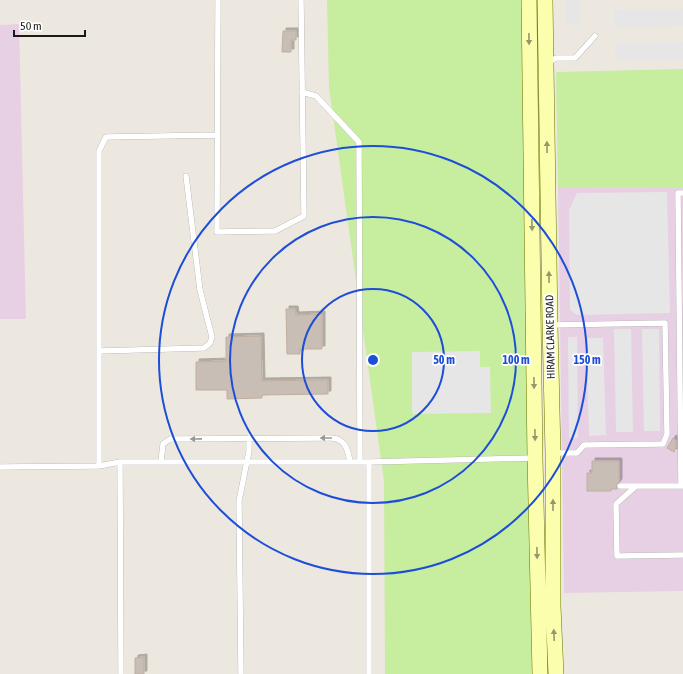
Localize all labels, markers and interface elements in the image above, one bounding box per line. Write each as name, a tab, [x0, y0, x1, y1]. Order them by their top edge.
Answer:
scale bar	[14, 12, 85, 38]
text: 50 m	[20, 19, 42, 33]
one-way arrow	[526, 33, 532, 46]
one-way arrow	[544, 140, 550, 153]
one-way arrow	[529, 219, 535, 232]
one-way arrow	[546, 270, 552, 283]
street label: HIRAM CLARKE ROAD	[543, 295, 557, 379]
centre of rings	[366, 353, 380, 367]
text: 50 m	[433, 353, 455, 367]
text: 100 m	[502, 353, 530, 367]
text: 150 m	[573, 353, 601, 367]
one-way arrow	[531, 377, 537, 390]
one-way arrow	[532, 429, 538, 442]
one-way arrow	[319, 435, 332, 441]
one-way arrow	[189, 436, 202, 442]
one-way arrow	[550, 498, 556, 511]
one-way arrow	[534, 547, 540, 560]
one-way arrow	[551, 629, 558, 641]

